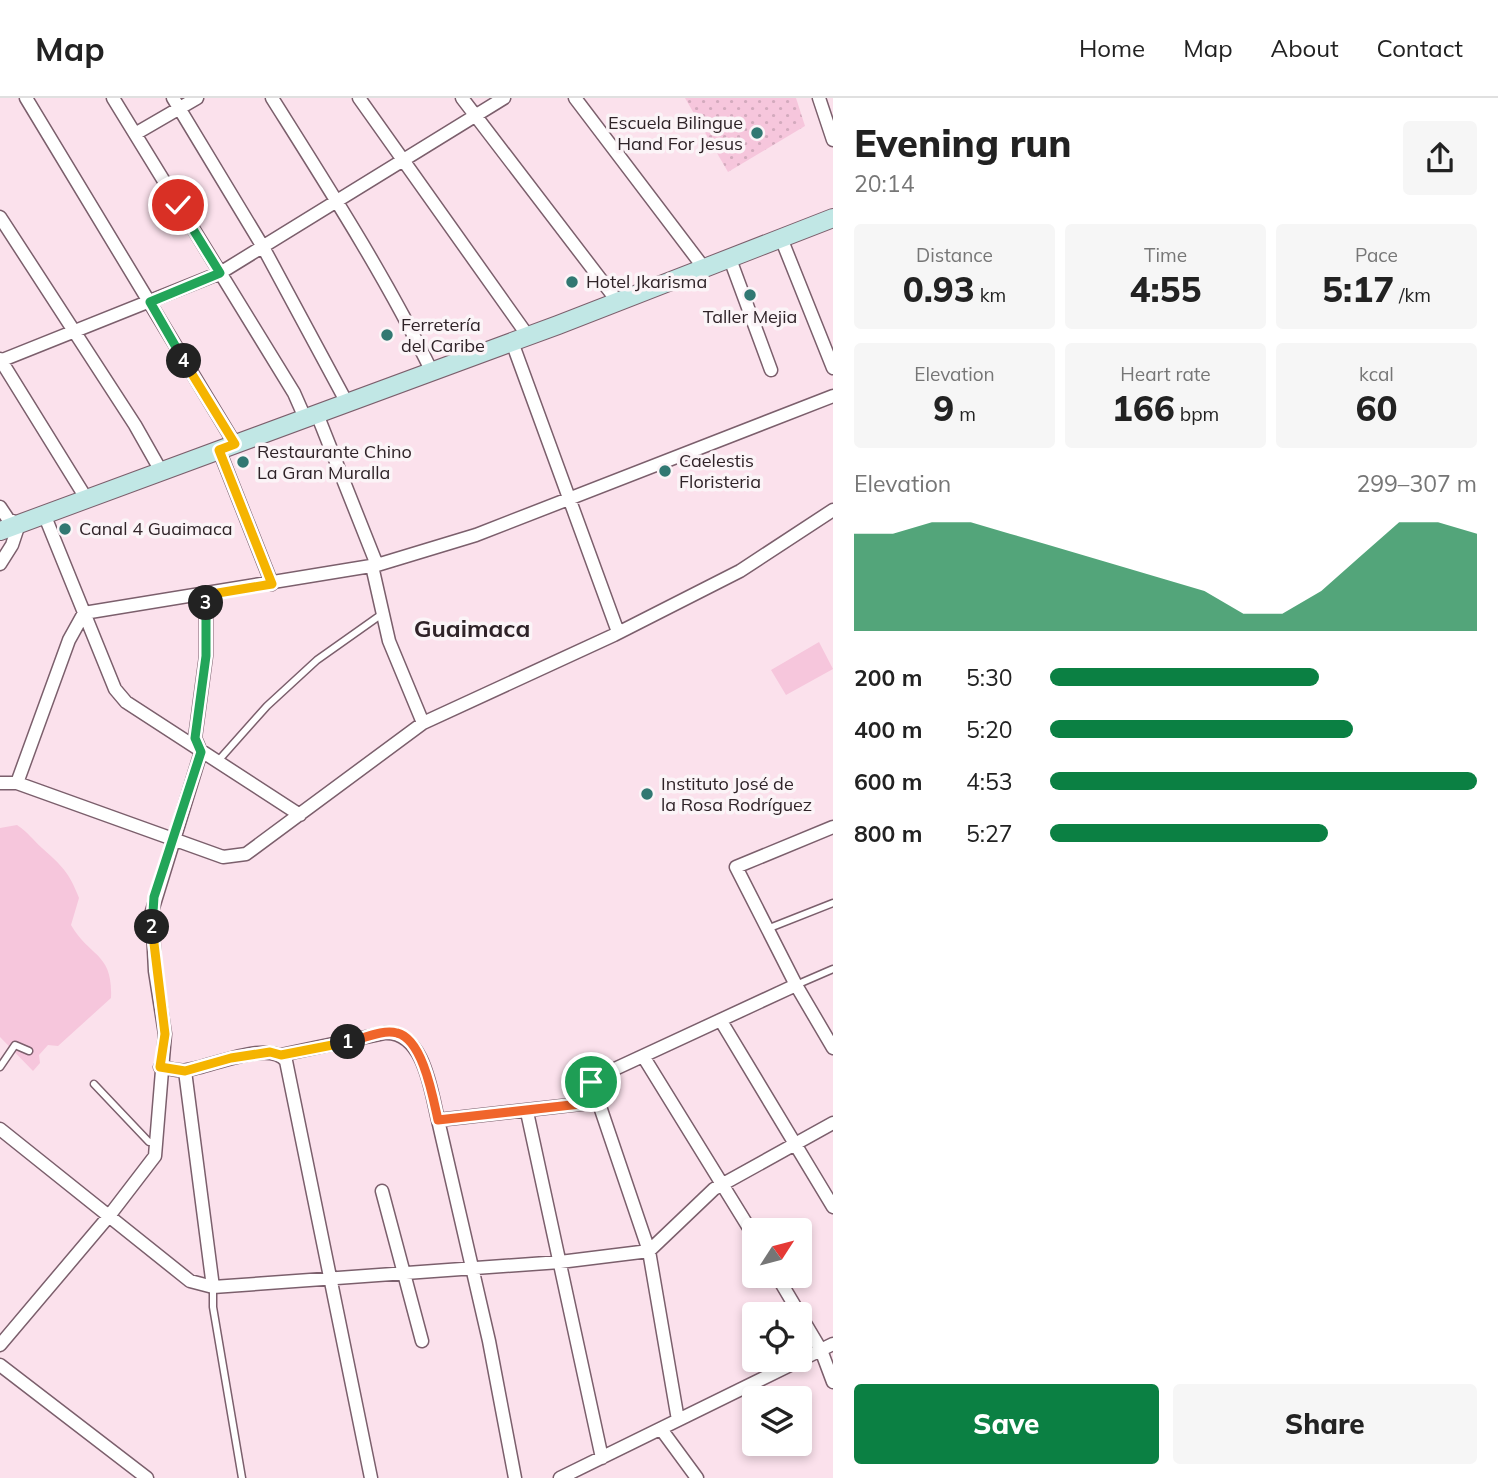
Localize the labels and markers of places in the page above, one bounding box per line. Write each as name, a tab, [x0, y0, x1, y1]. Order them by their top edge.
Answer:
place label: Escuela Bilingue Hand For Jesus	[608, 111, 743, 155]
marker: Escuela Bilingue Hand For Jesus	[749, 125, 765, 141]
pin	[148, 175, 208, 235]
place label: Hotel Jkarisma	[586, 270, 707, 293]
marker: Hotel Jkarisma	[564, 274, 580, 290]
marker: Taller Mejia	[742, 287, 758, 303]
place label: Taller Mejia	[703, 305, 797, 328]
place label: Ferretería del Caribe	[401, 313, 485, 357]
marker: Ferretería del Caribe	[379, 327, 395, 343]
pin: 4	[166, 344, 202, 378]
place label: Restaurante Chino La Gran Muralla	[257, 440, 412, 484]
place label: Caelestis Floristeria	[679, 449, 761, 493]
marker: Restaurante Chino La Gran Muralla	[235, 454, 251, 470]
marker: Caelestis Floristeria	[657, 463, 673, 479]
place label: Canal 4 Guaimaca	[79, 517, 233, 540]
marker: Canal 4 Guaimaca	[57, 521, 73, 537]
pin: 3	[188, 586, 224, 620]
place label: Instituto José de la Rosa Rodríguez	[661, 772, 812, 816]
marker: Instituto José de la Rosa Rodríguez	[639, 786, 655, 802]
pin: 2	[134, 910, 170, 944]
pin: 1	[330, 1024, 366, 1060]
pin	[561, 1052, 621, 1112]

